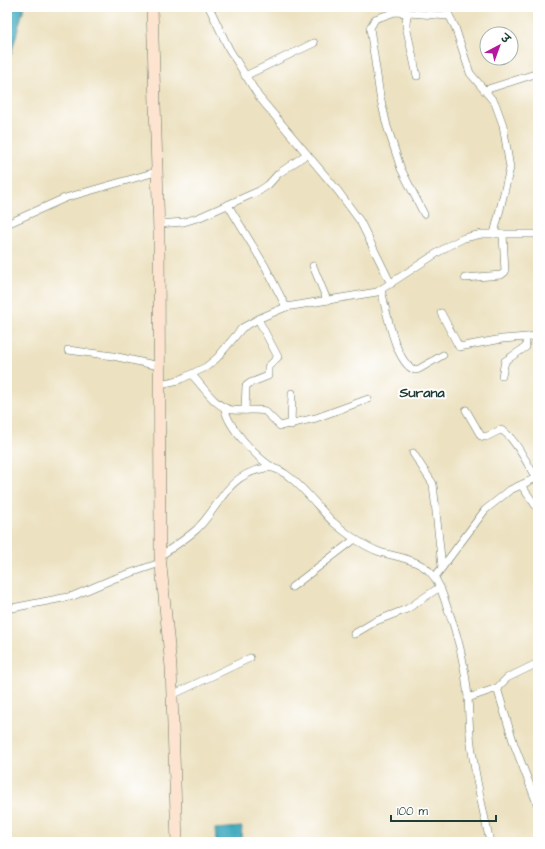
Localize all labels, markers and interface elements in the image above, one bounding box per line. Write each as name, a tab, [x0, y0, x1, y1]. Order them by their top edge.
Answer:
north arrow	[479, 26, 519, 66]
text: उ	[497, 30, 514, 48]
district label: Surana	[398, 383, 445, 403]
scale bar	[391, 797, 496, 823]
text: 100 m	[397, 803, 428, 820]

